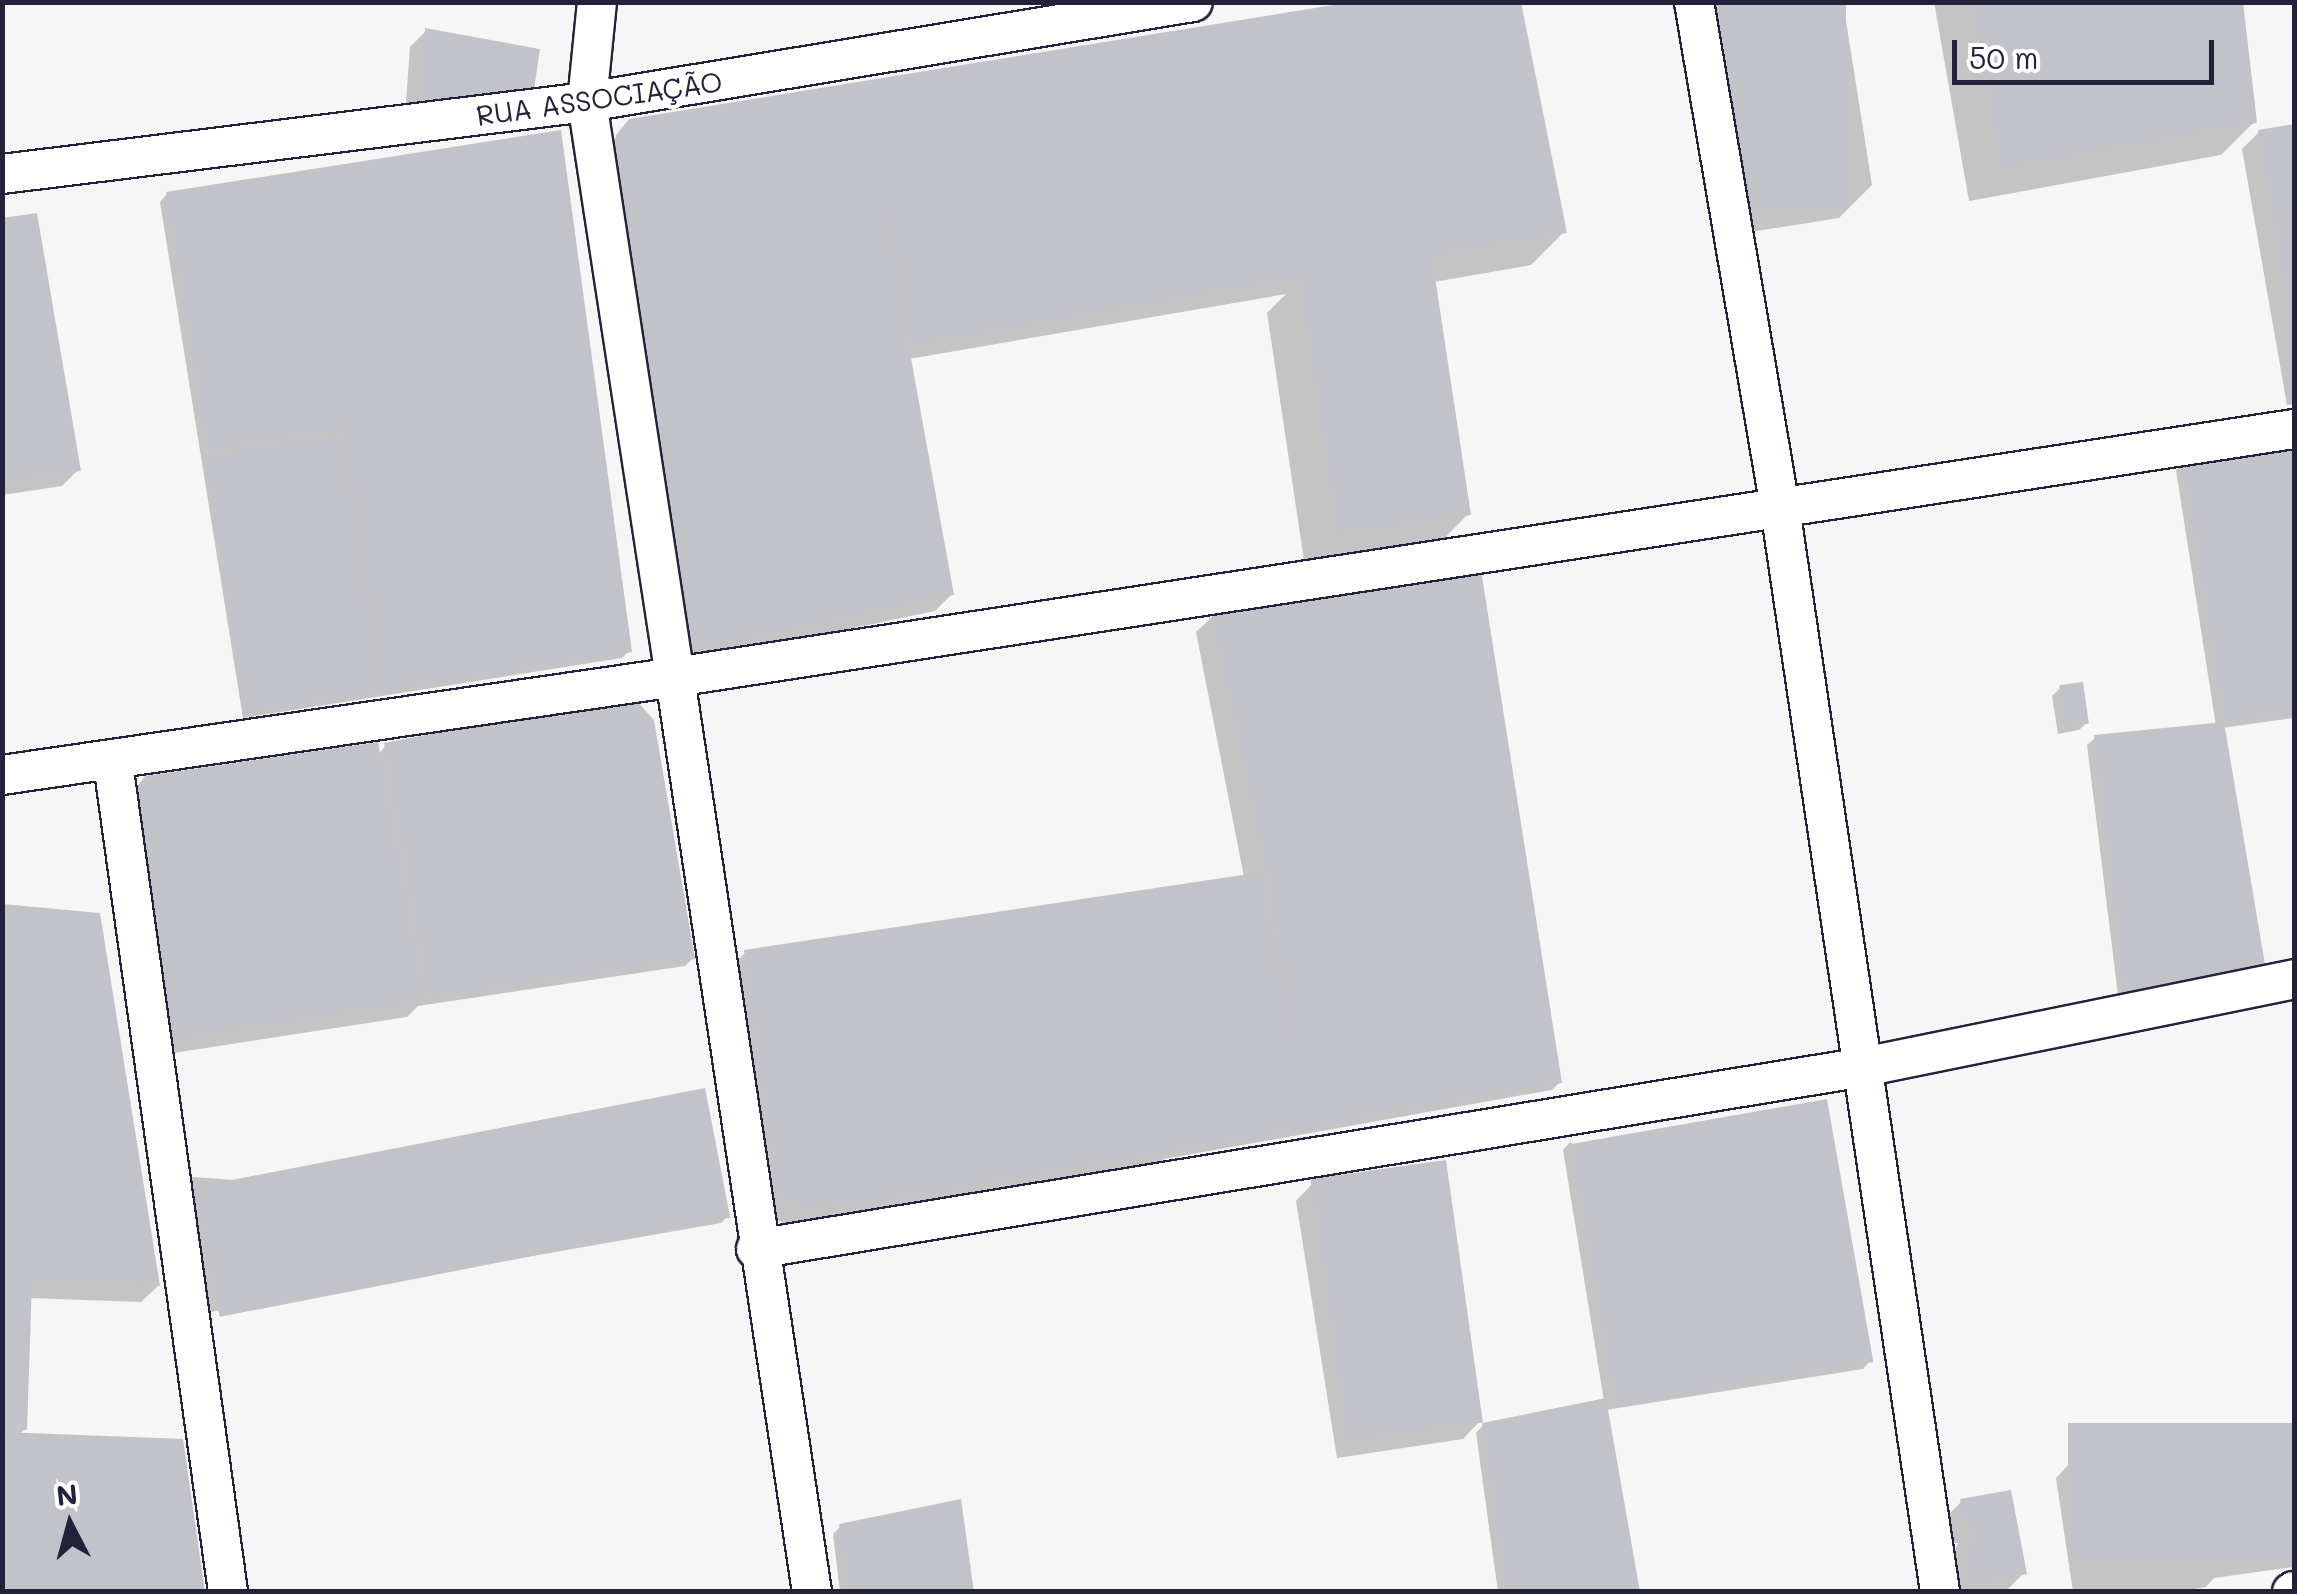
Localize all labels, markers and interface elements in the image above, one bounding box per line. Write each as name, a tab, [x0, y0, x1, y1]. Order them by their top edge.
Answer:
scale bar	[1957, 20, 2220, 82]
text: 50 m	[1969, 37, 2039, 77]
street label: RUA ASSOCIAÇÃO	[474, 64, 724, 132]
north arrow	[20, 1474, 120, 1574]
text: N	[54, 1475, 79, 1513]

